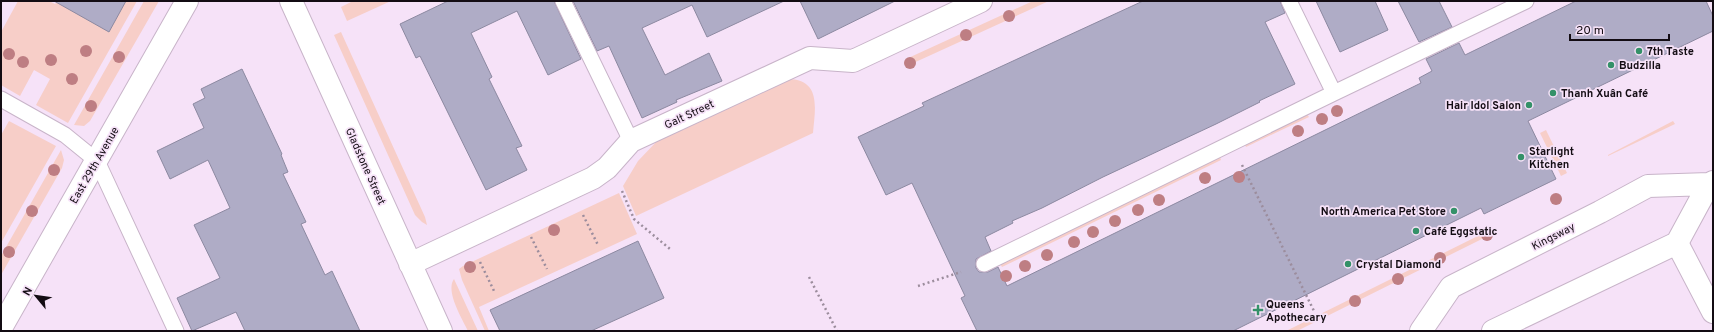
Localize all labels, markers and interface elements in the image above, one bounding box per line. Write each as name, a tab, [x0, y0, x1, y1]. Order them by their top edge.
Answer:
scale bar	[1570, 16, 1669, 42]
text: 20 m	[1576, 23, 1604, 39]
place label: 7th Taste	[1647, 45, 1694, 59]
marker: 7th Taste	[1634, 46, 1644, 56]
place label: Budzilla	[1619, 59, 1661, 73]
marker: Budzilla	[1606, 60, 1616, 70]
place label: Thanh Xuân Café	[1561, 87, 1648, 101]
marker: Thanh Xuân Café	[1548, 88, 1558, 98]
street label: Galt Street	[662, 97, 717, 133]
place label: Hair Idol Salon	[1446, 99, 1521, 113]
marker: Hair Idol Salon	[1524, 100, 1534, 110]
street label: East 29th Avenue	[67, 124, 123, 206]
street label: Gladstone Street	[342, 126, 388, 207]
place label: Starlight Kitchen	[1529, 145, 1574, 172]
marker: Starlight Kitchen	[1516, 152, 1526, 162]
place label: North America Pet Store	[1321, 205, 1446, 219]
marker: North America Pet Store	[1449, 206, 1459, 216]
street label: Kingsway	[1529, 220, 1578, 254]
place label: Café Eggstatic	[1424, 225, 1498, 239]
marker: Café Eggstatic	[1411, 226, 1421, 236]
place label: Crystal Diamond	[1356, 258, 1441, 272]
marker: Crystal Diamond	[1343, 259, 1353, 269]
north arrow	[16, 276, 56, 316]
text: N	[20, 285, 36, 298]
place label: Queens Apothecary	[1266, 298, 1326, 325]
marker: Queens Apothecary	[1253, 305, 1263, 315]

